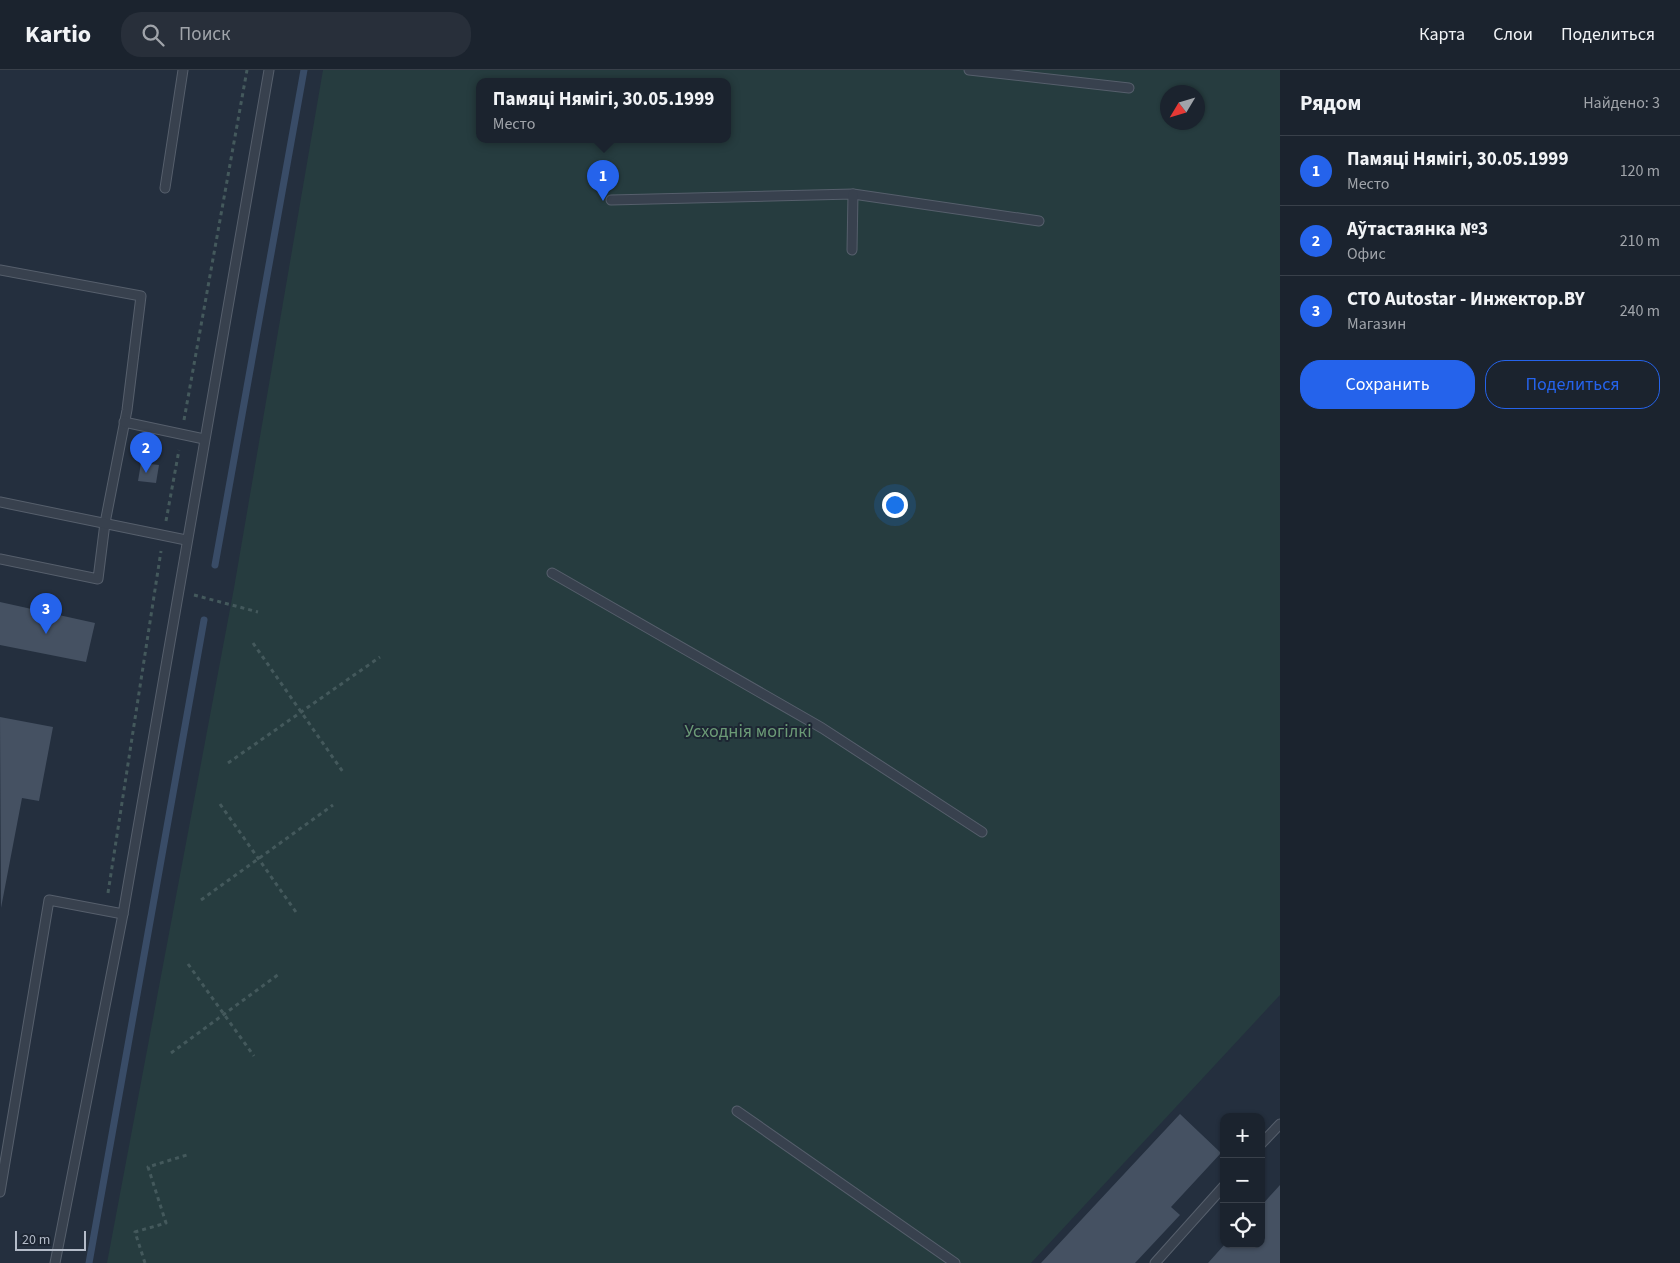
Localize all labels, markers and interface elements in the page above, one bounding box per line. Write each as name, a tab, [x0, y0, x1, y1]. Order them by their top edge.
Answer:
search box	[121, 12, 471, 57]
text: Kartio	[25, 17, 91, 52]
icon: search	[139, 21, 167, 49]
text: Поиск	[179, 21, 230, 48]
text: Карта	[1419, 22, 1465, 47]
text: Слои	[1493, 22, 1533, 47]
text: Поделиться	[1561, 22, 1655, 47]
popup	[476, 78, 731, 143]
north arrow	[1160, 85, 1205, 130]
text: Памяці Нямігі, 30.05.1999	[493, 86, 714, 113]
text: Рядом	[1300, 88, 1361, 118]
text: Найдено: 3	[1583, 92, 1660, 114]
text: Место	[493, 113, 535, 135]
text: Памяці Нямігі, 30.05.1999	[1347, 146, 1568, 173]
pin: 1	[587, 160, 619, 201]
text: 1	[1312, 160, 1320, 182]
text: 120 m	[1620, 160, 1660, 182]
text: Место	[1347, 173, 1390, 195]
text: Аўтастаянка №3	[1347, 216, 1488, 243]
text: 2	[1312, 230, 1320, 252]
text: 210 m	[1620, 230, 1660, 252]
text: Офис	[1347, 243, 1386, 265]
text: СТО Autostar - Инжектор.BY	[1347, 286, 1585, 313]
text: 3	[1312, 300, 1320, 322]
text: 240 m	[1620, 300, 1660, 322]
text: Магазин	[1347, 313, 1406, 335]
button: Сохранить	[1300, 360, 1475, 409]
button: Поделиться	[1485, 360, 1660, 409]
pin: 2	[130, 432, 162, 473]
your location	[882, 492, 908, 518]
pin: 3	[30, 593, 62, 634]
park label: Усходнія могілкі	[684, 719, 812, 744]
map controls	[1220, 1113, 1265, 1248]
button: +	[1220, 1113, 1265, 1158]
button: −	[1220, 1158, 1265, 1203]
button: locate	[1220, 1203, 1265, 1248]
scale bar	[15, 1228, 86, 1251]
text: 20 m	[22, 1230, 50, 1250]

